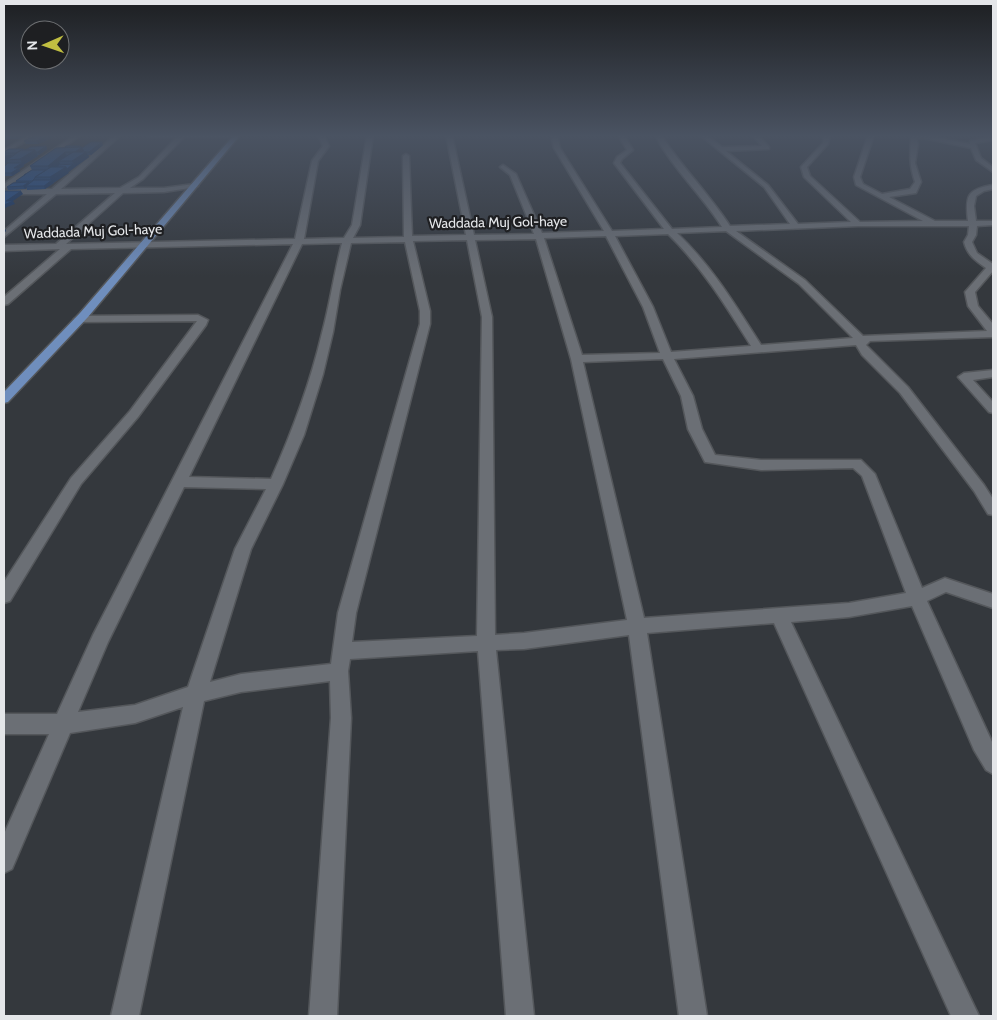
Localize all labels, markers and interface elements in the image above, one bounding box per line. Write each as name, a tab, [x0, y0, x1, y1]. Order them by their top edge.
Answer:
north arrow	[20, 20, 70, 70]
text: N	[23, 40, 41, 51]
street label: Waddada Muj Gol-haye	[429, 212, 567, 232]
street label: Waddada Muj Gol-haye	[24, 220, 162, 242]

